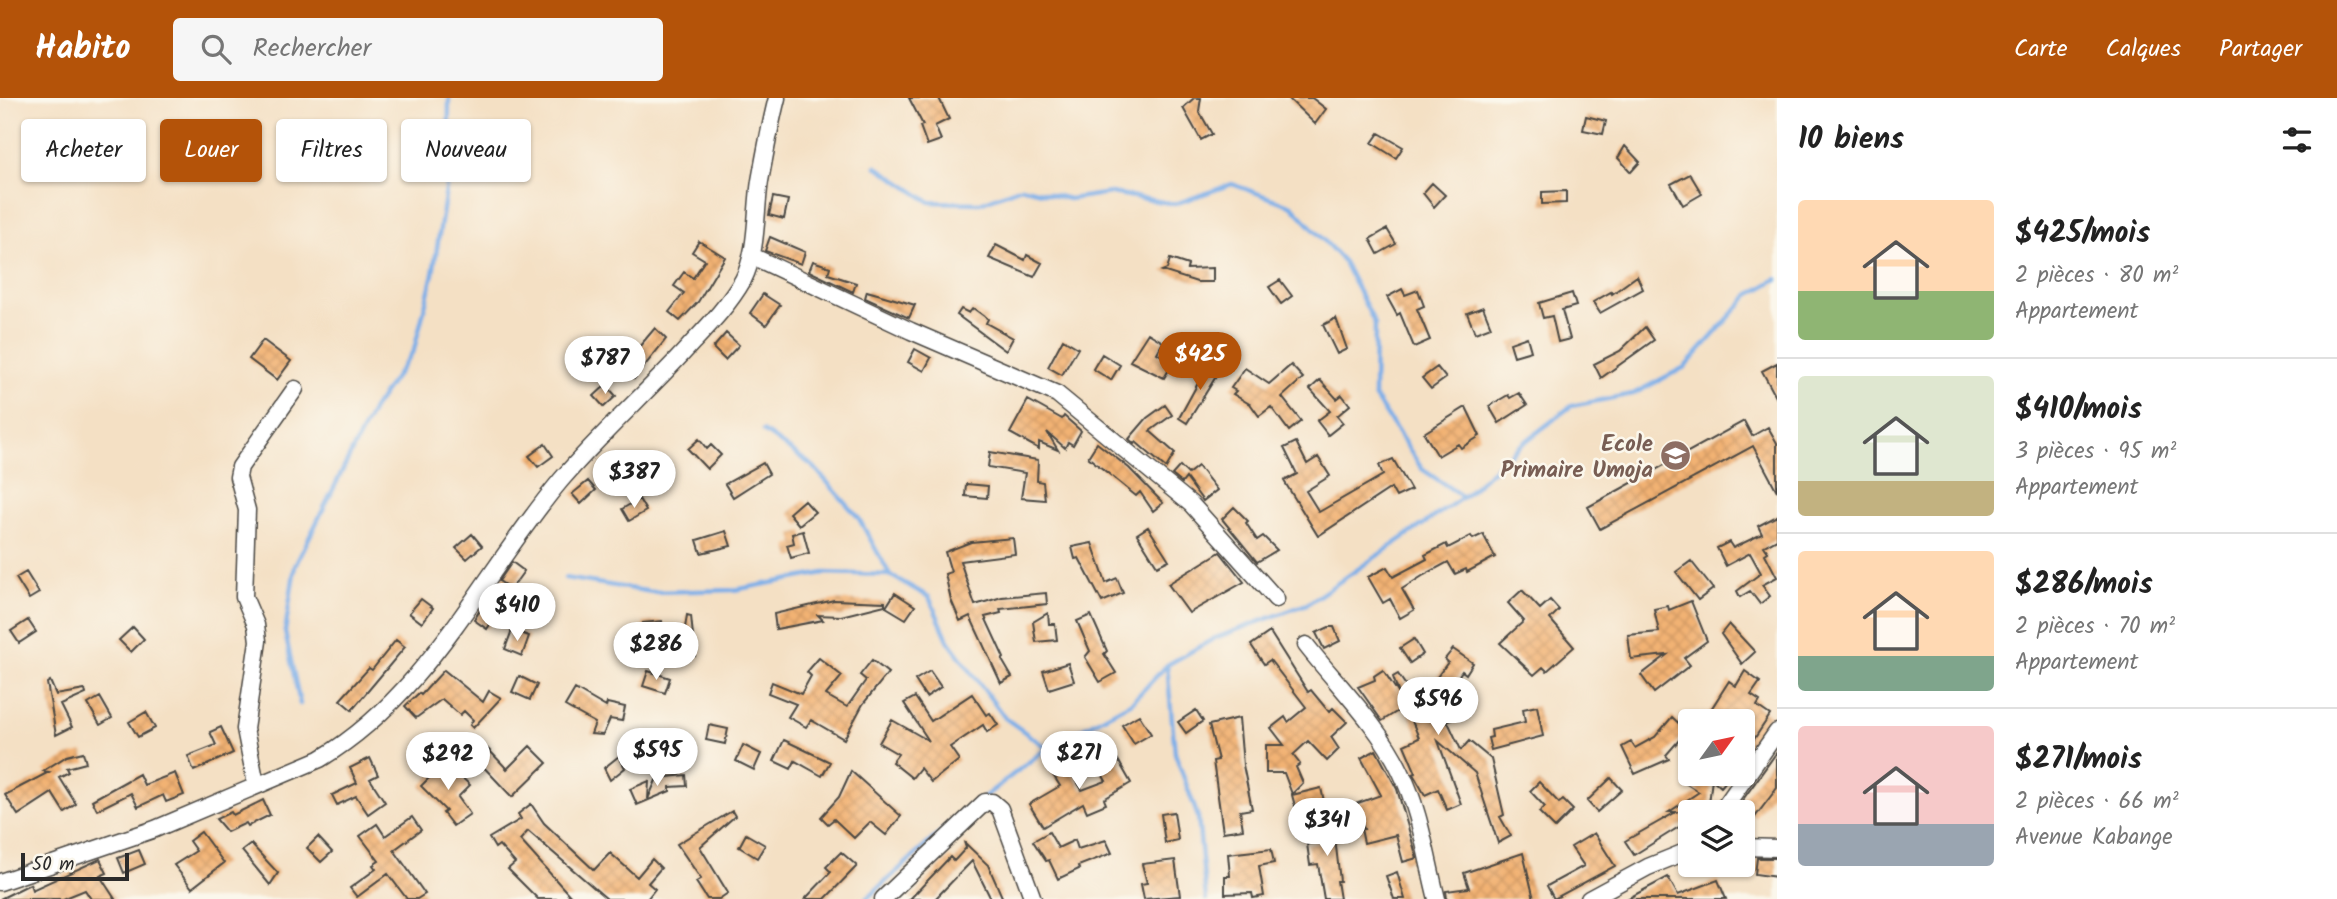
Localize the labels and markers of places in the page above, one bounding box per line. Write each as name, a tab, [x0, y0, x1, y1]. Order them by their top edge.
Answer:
pin: $425	[1159, 332, 1241, 392]
pin: $787	[564, 336, 646, 396]
place label: Ecole Primaire Umoja	[1500, 427, 1653, 489]
school or university icon: Ecole Primaire Umoja	[1659, 439, 1693, 473]
pin: $387	[593, 450, 675, 510]
pin: $410	[476, 584, 558, 643]
pin: $286	[615, 622, 697, 682]
pin: $596	[1397, 678, 1479, 737]
pin: $595	[616, 728, 698, 788]
pin: $292	[407, 732, 489, 792]
pin: $271	[1038, 732, 1120, 791]
pin: $341	[1286, 798, 1368, 858]

